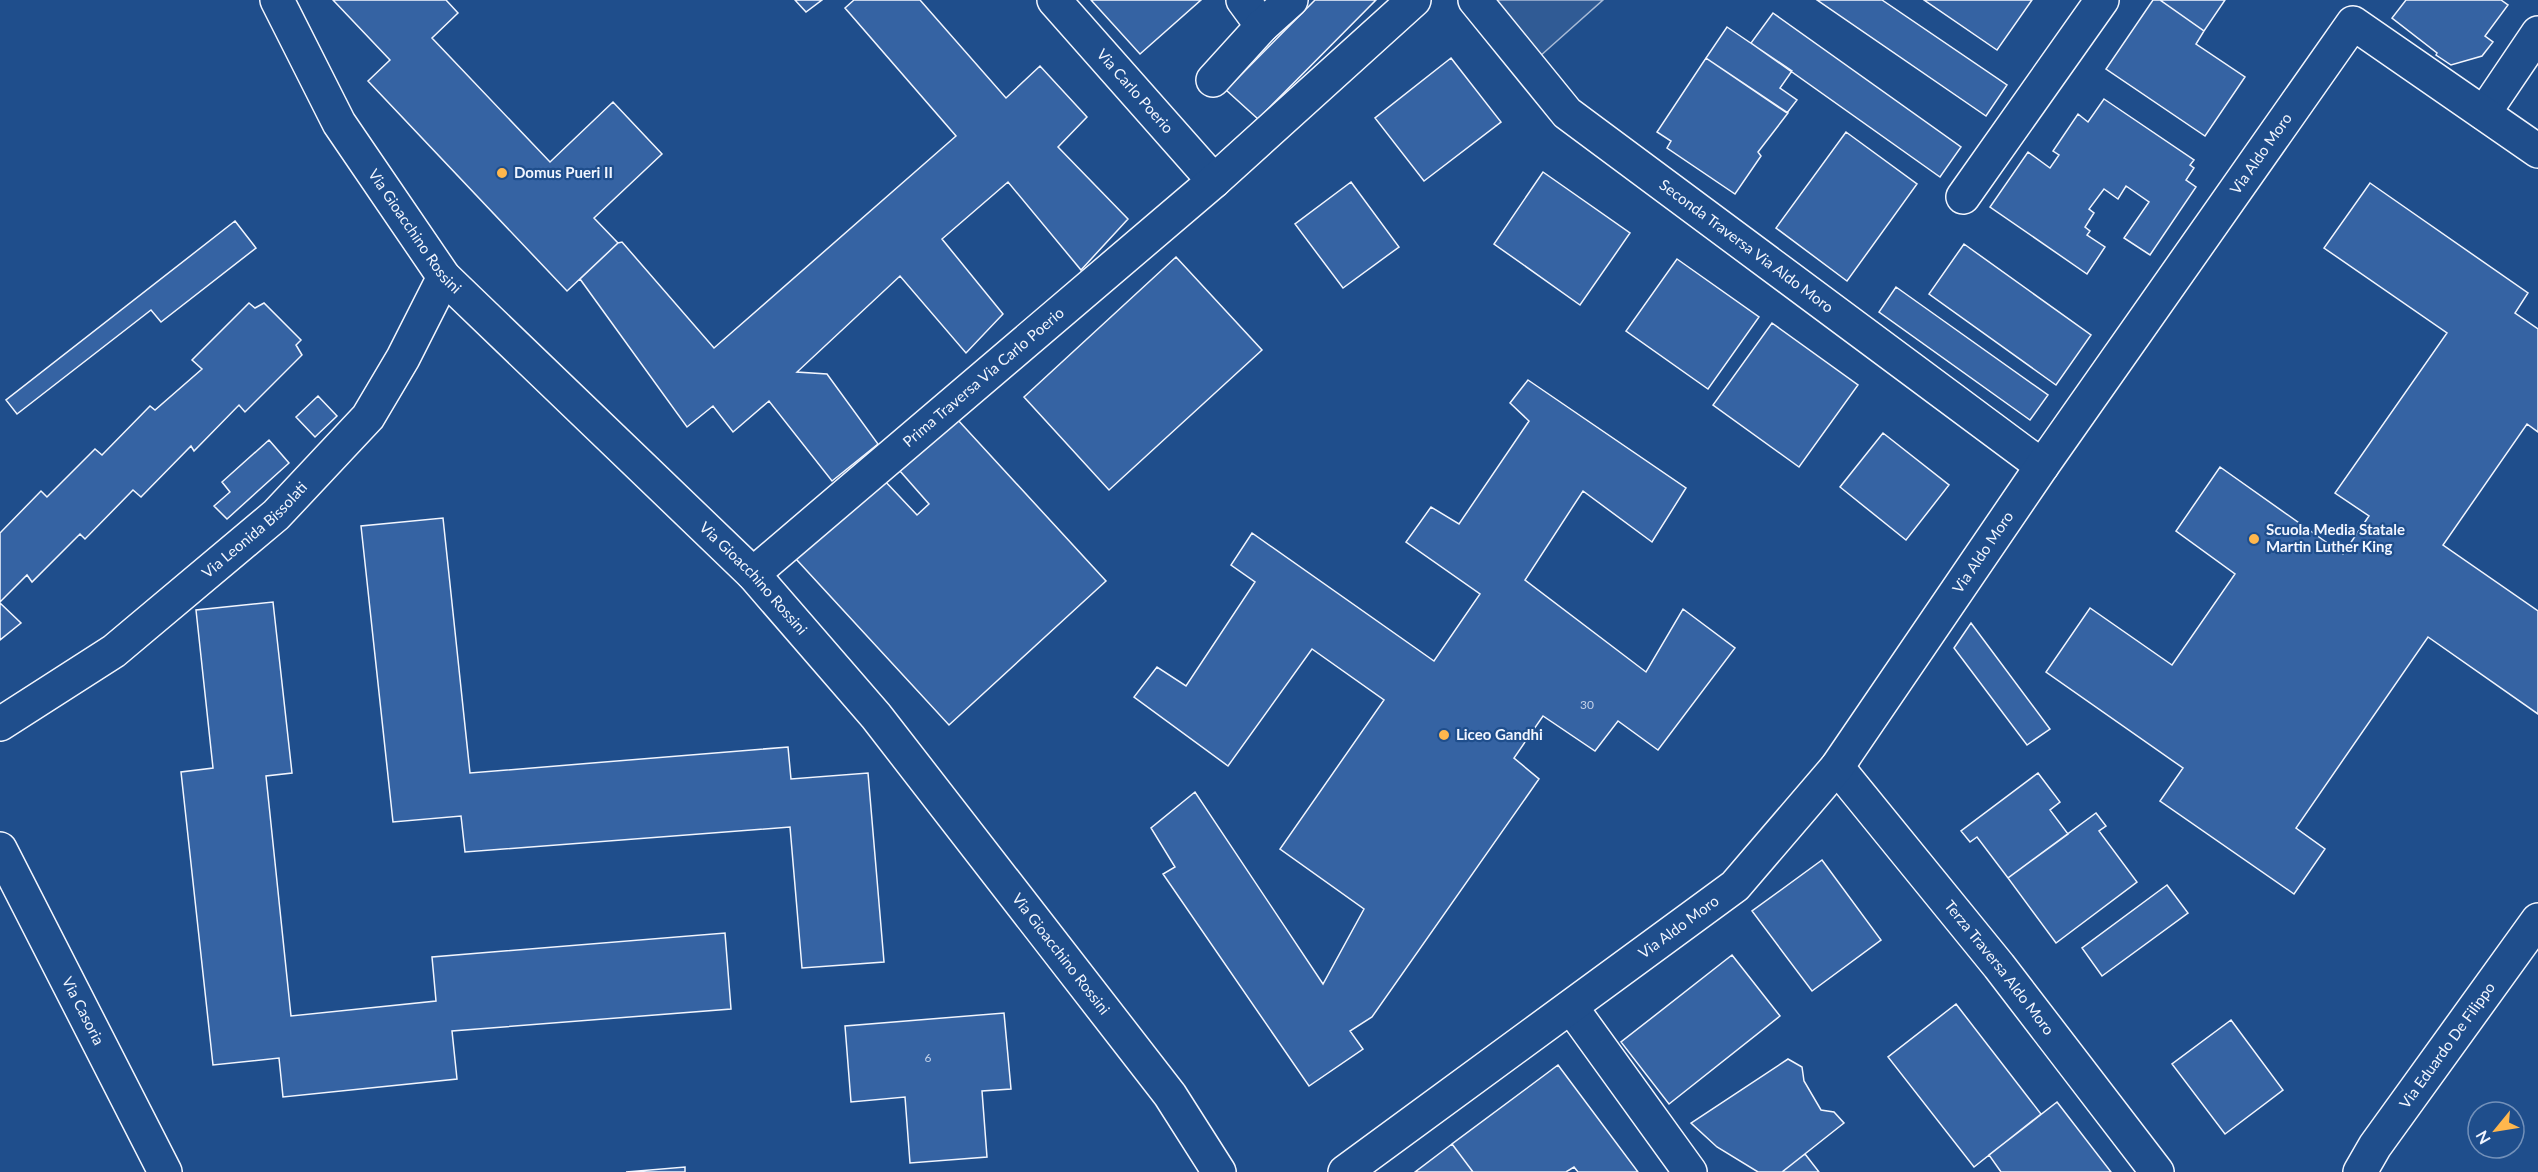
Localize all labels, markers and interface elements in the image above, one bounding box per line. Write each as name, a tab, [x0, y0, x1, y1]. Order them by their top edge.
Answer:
street label: Via Carlo Poerio	[1094, 45, 1178, 137]
street label: Via Aldo Moro	[2226, 109, 2295, 197]
place label: Domus Pueri II	[514, 163, 613, 181]
street label: Via Gioacchino Rossini	[365, 165, 465, 297]
marker: Domus Pueri II	[495, 166, 509, 180]
street label: Seconda Traversa Via Aldo Moro	[1656, 175, 1837, 316]
street label: Prima Traversa Via Carlo Poerio	[899, 303, 1067, 450]
street label: Via Leonida Bissolati	[198, 478, 310, 581]
street label: Via Aldo Moro	[1948, 508, 2016, 596]
street label: Via Gioacchino Rossini	[696, 518, 811, 638]
place label: Scuola Media Statale Martin Luther King	[2266, 520, 2405, 555]
marker: Scuola Media Statale Martin Luther King	[2247, 532, 2261, 546]
house number: 30	[1580, 697, 1594, 712]
place label: Liceo Gandhi	[1456, 725, 1543, 743]
marker: Liceo Gandhi	[1437, 728, 1451, 742]
street label: Via Gioacchino Rossini	[1009, 889, 1114, 1018]
street label: Via Aldo Moro	[1635, 891, 1722, 962]
street label: Terza Traversa Aldo Moro	[1941, 896, 2058, 1038]
street label: Via Casoria	[59, 974, 109, 1048]
street label: Via Eduardo De Filippo	[2395, 978, 2498, 1111]
house number: 6	[925, 1050, 932, 1065]
north arrow	[2466, 1100, 2526, 1160]
text: N	[2471, 1128, 2494, 1148]

